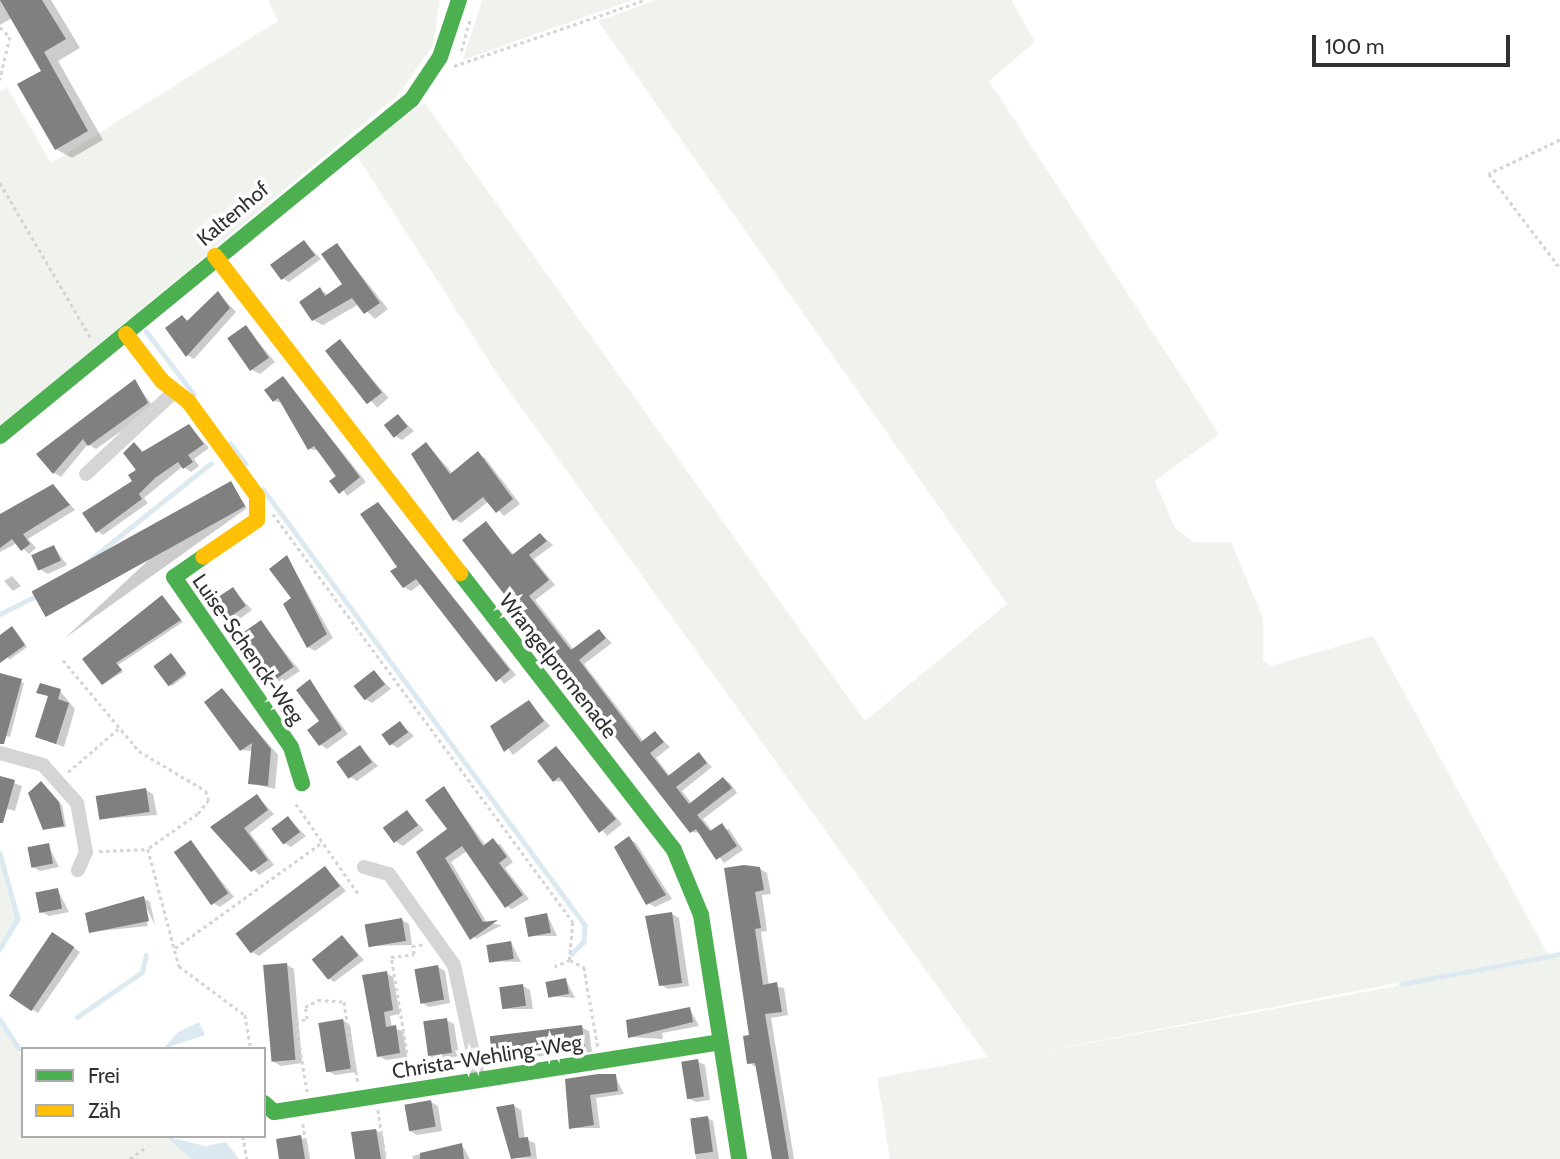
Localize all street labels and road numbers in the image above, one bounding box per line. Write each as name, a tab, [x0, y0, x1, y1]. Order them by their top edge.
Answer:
street label: Kaltenhof	[192, 177, 274, 251]
street label: Luise-Schenck-Weg	[187, 569, 309, 729]
street label: Wrangelpromenade	[494, 589, 622, 743]
street label: Christa-Wehling-Weg	[390, 1030, 584, 1084]

